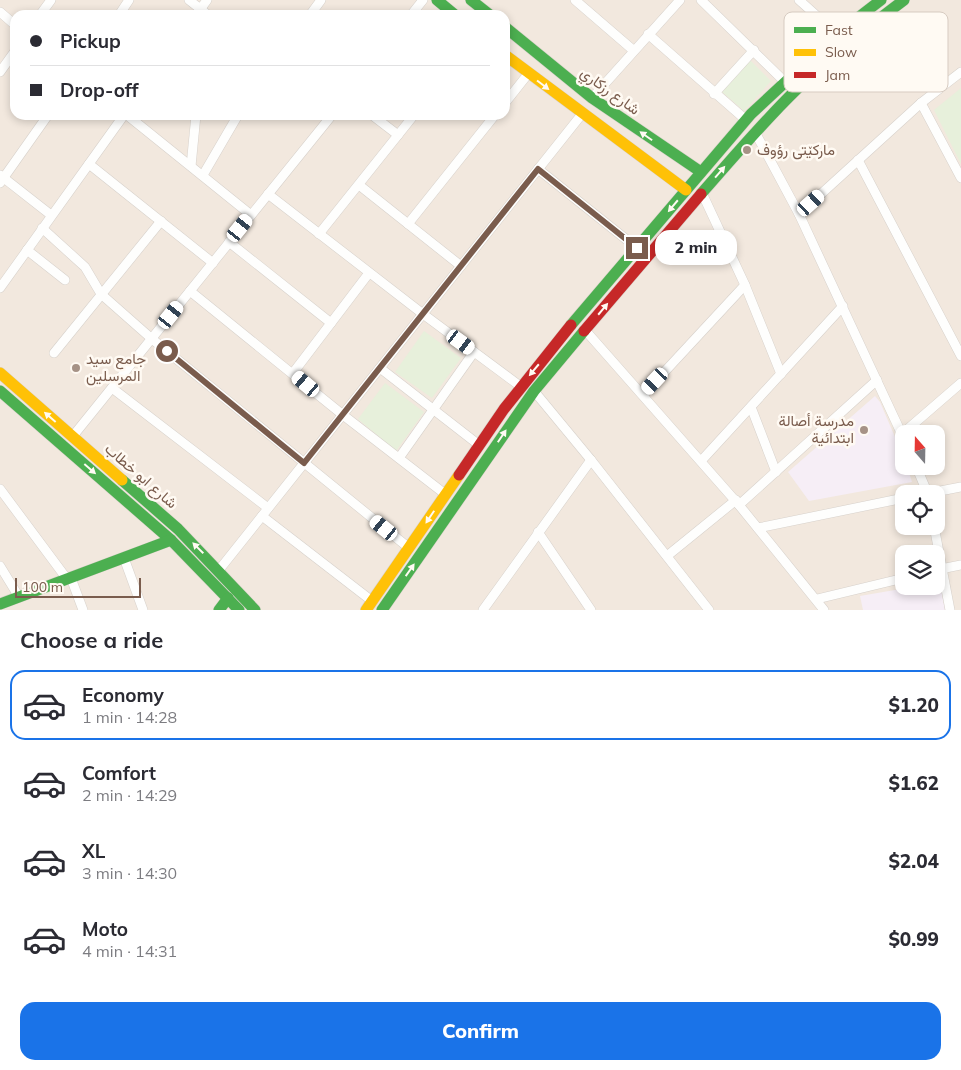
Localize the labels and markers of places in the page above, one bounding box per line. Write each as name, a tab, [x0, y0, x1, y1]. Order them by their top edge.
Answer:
place label: ماركێتى رؤوف	[757, 140, 835, 160]
marker: ماركێتى رؤوف	[741, 144, 753, 156]
place label: جامع سيد المرسلين	[86, 349, 146, 386]
marker: جامع سيد المرسلين	[70, 362, 82, 374]
place label: مدرسة أصالة ابتدائية	[778, 411, 854, 447]
marker: مدرسة أصالة ابتدائية	[858, 424, 870, 436]

